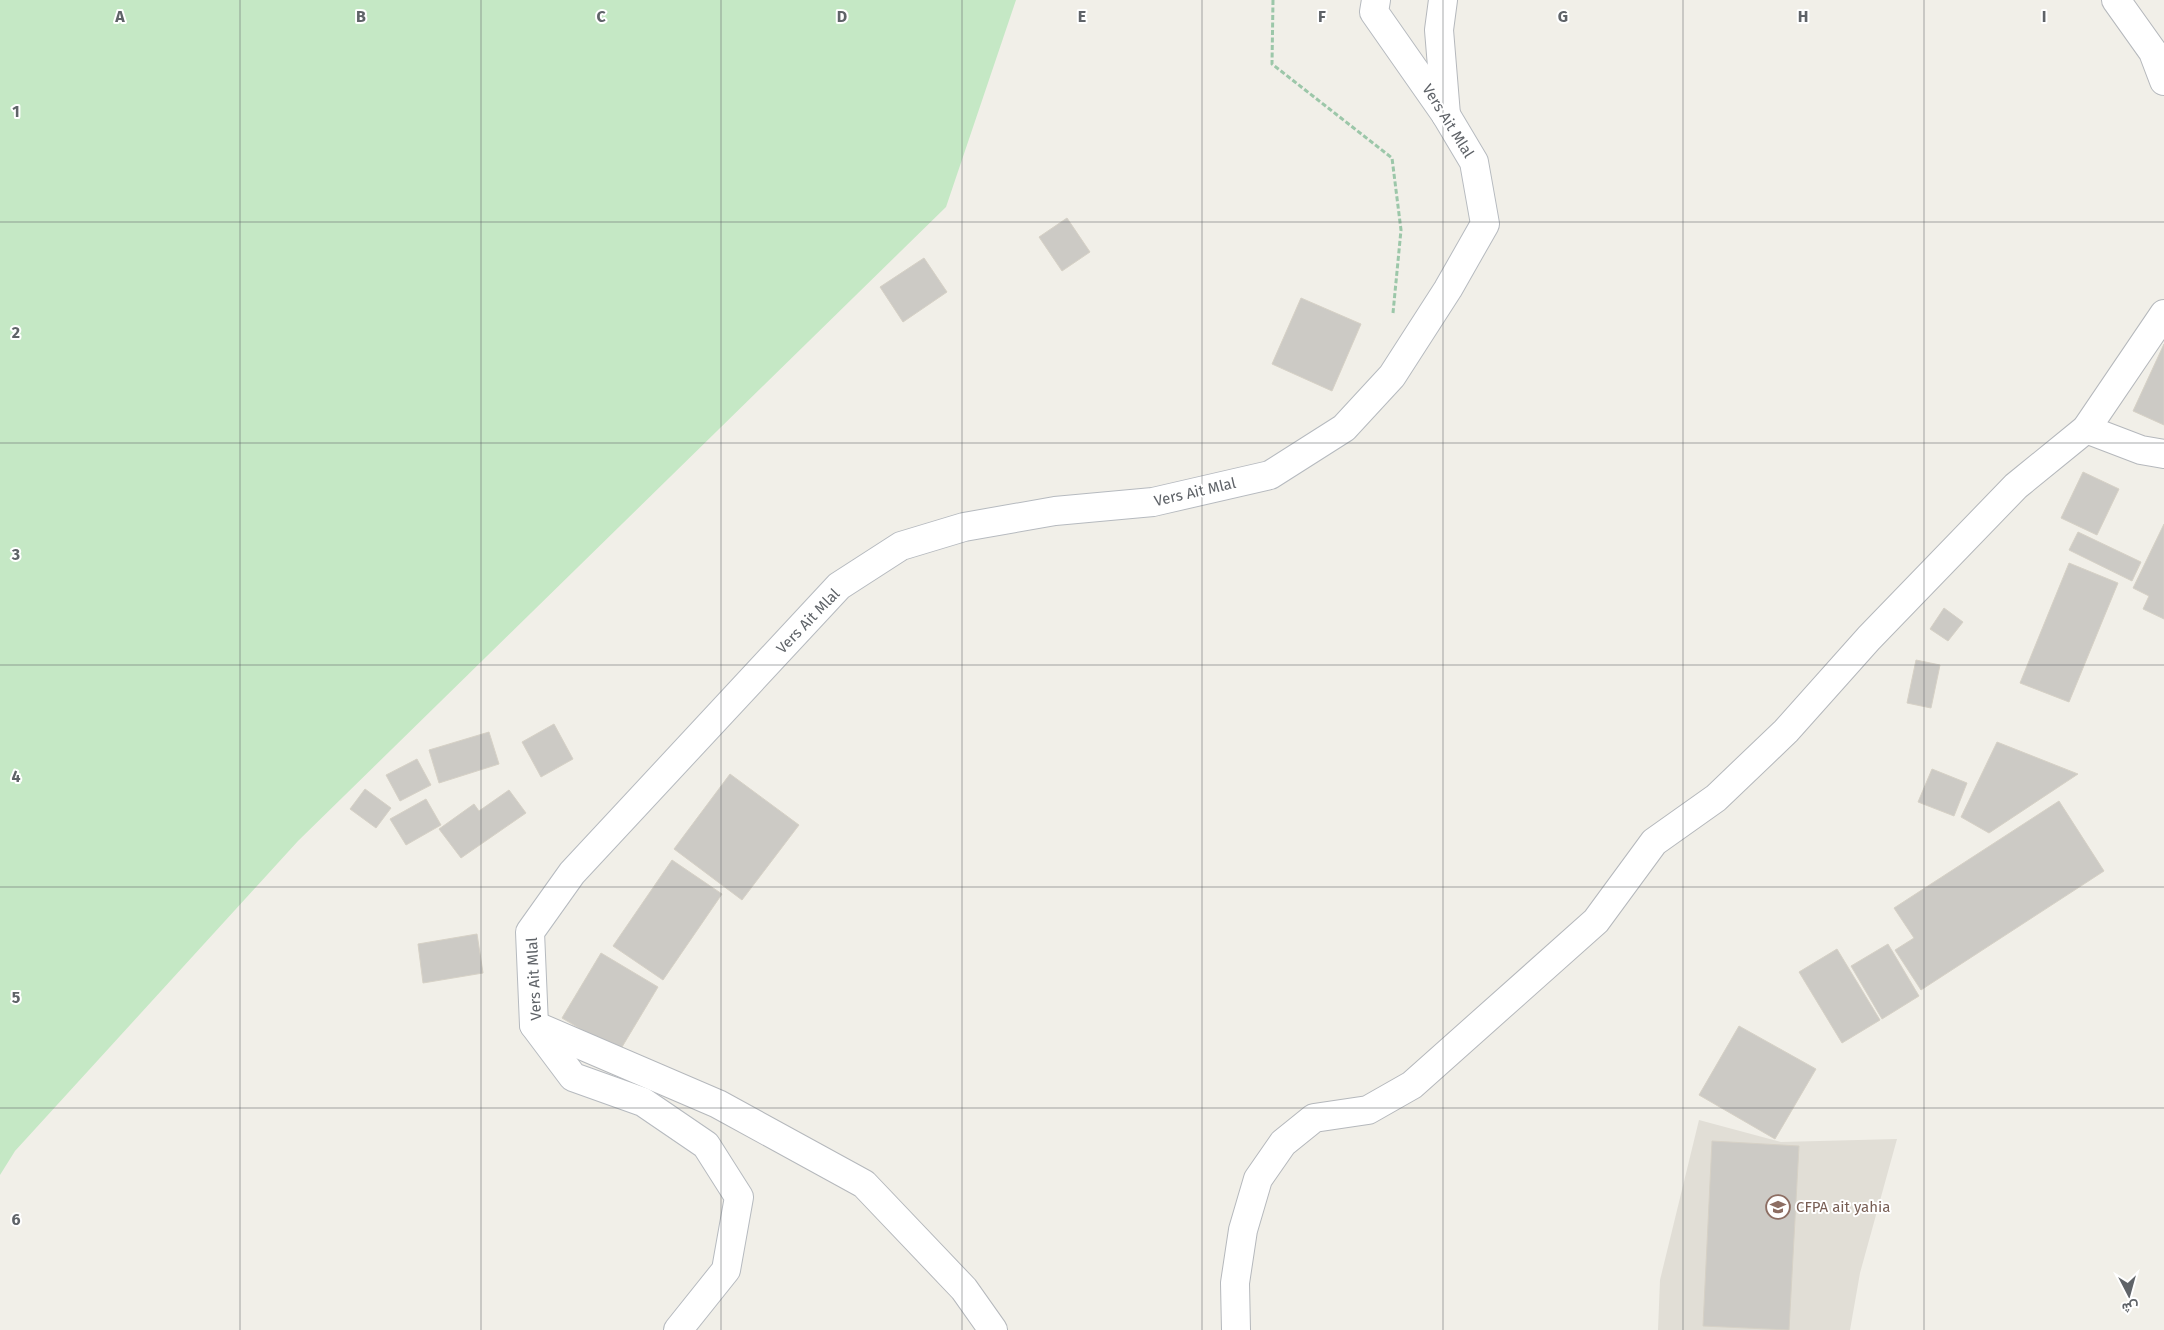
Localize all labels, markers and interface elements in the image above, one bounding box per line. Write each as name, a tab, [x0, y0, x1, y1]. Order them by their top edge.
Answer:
text: A	[114, 7, 125, 26]
text: B	[356, 7, 366, 26]
text: C	[596, 7, 606, 26]
text: D	[837, 7, 847, 26]
text: E	[1078, 7, 1086, 26]
text: F	[1318, 7, 1326, 26]
text: G	[1558, 7, 1568, 26]
text: H	[1798, 7, 1808, 26]
text: I	[2042, 7, 2046, 26]
street label: Vers Ait Mlal	[1418, 81, 1478, 162]
text: 1	[12, 102, 20, 121]
text: 2	[12, 323, 20, 342]
street label: Vers Ait Mlal	[1152, 474, 1238, 510]
text: 3	[11, 545, 20, 564]
street label: Vers Ait Mlal	[773, 584, 844, 657]
text: 4	[11, 767, 21, 786]
street label: Vers Ait Mlal	[523, 936, 545, 1021]
text: 5	[12, 988, 21, 1007]
school or university icon: CFPA ait yahia	[1765, 1194, 1791, 1220]
place label: CFPA ait yahia	[1796, 1198, 1890, 1216]
text: 6	[11, 1210, 21, 1229]
north arrow	[2104, 1270, 2154, 1320]
text: ش	[2121, 1298, 2140, 1317]

